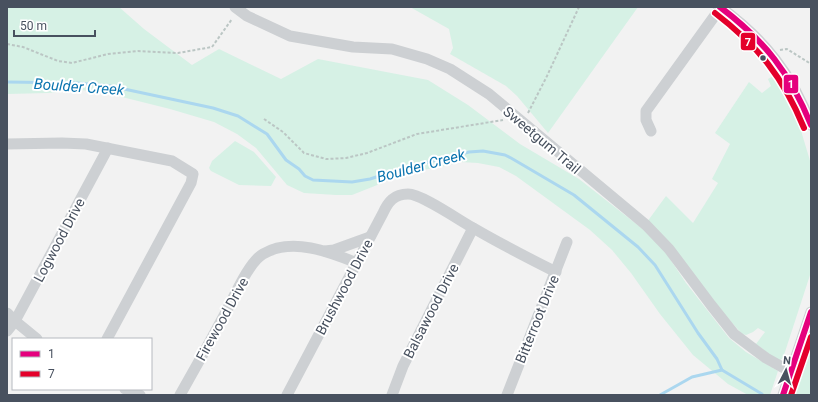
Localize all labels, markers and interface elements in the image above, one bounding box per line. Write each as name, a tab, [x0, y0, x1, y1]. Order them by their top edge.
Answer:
scale bar	[14, 12, 95, 38]
text: 50 m	[20, 19, 47, 33]
line badge: 7	[740, 32, 756, 51]
text: 7	[745, 36, 751, 49]
unlabelled marker	[758, 53, 768, 63]
line badge: 1	[783, 74, 799, 94]
water label: Boulder Creek	[33, 75, 125, 99]
text: 1	[788, 78, 794, 91]
street label: Sweetgum Trail	[500, 103, 584, 177]
water label: Boulder Creek	[375, 145, 468, 186]
street label: Logwood Drive	[30, 195, 88, 285]
street label: Brushwood Drive	[312, 237, 376, 337]
street label: Balsawood Drive	[400, 261, 462, 361]
street label: Bitterroot Drive	[512, 273, 562, 365]
street label: Firewood Drive	[193, 275, 251, 363]
legend	[12, 338, 152, 390]
text: 1	[48, 347, 55, 361]
north arrow	[766, 350, 806, 390]
text: N	[782, 354, 792, 367]
text: 7	[48, 367, 55, 381]

